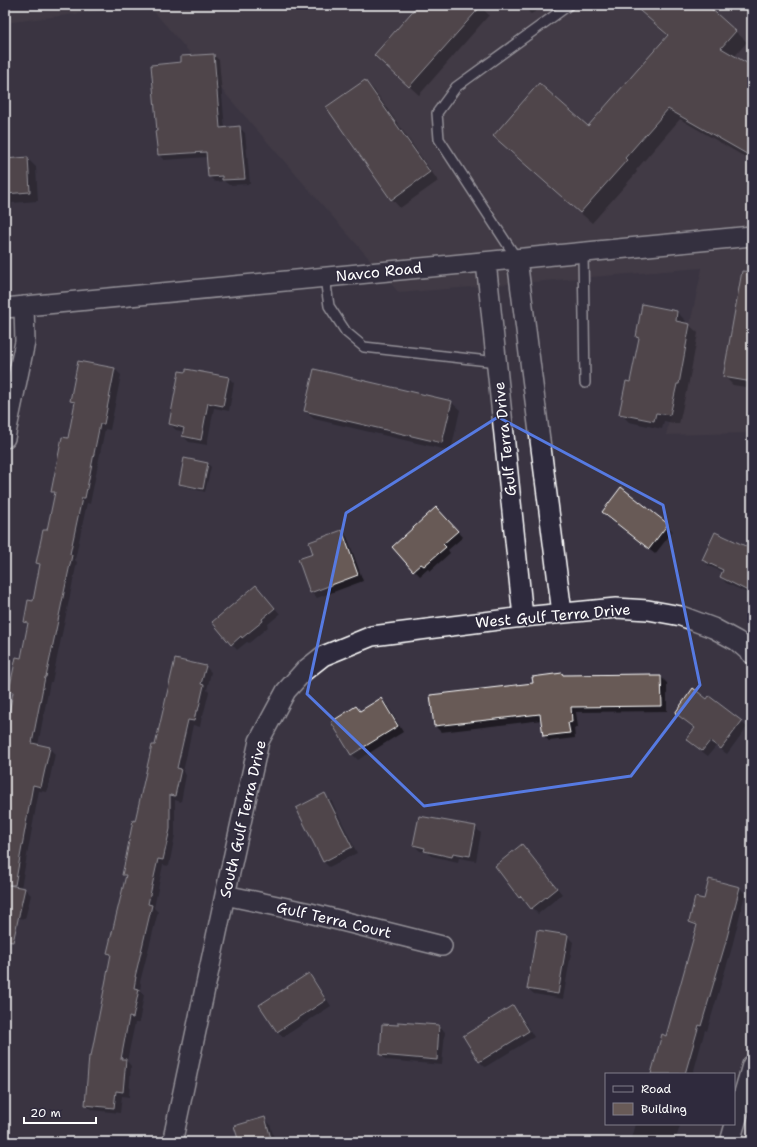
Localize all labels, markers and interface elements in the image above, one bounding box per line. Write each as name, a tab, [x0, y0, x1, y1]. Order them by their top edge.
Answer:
street label: Navco Road	[335, 257, 424, 286]
street label: Gulf Terra Drive	[489, 381, 521, 497]
street label: West Gulf Terra Drive	[475, 599, 631, 633]
street label: South Gulf Terra Drive	[215, 738, 271, 900]
street label: Gulf Terra Court	[274, 897, 394, 943]
legend	[605, 1073, 735, 1125]
text: Road	[641, 1081, 672, 1097]
scale bar	[24, 1099, 96, 1125]
text: Building	[641, 1101, 687, 1117]
text: 20 m	[30, 1105, 61, 1121]

